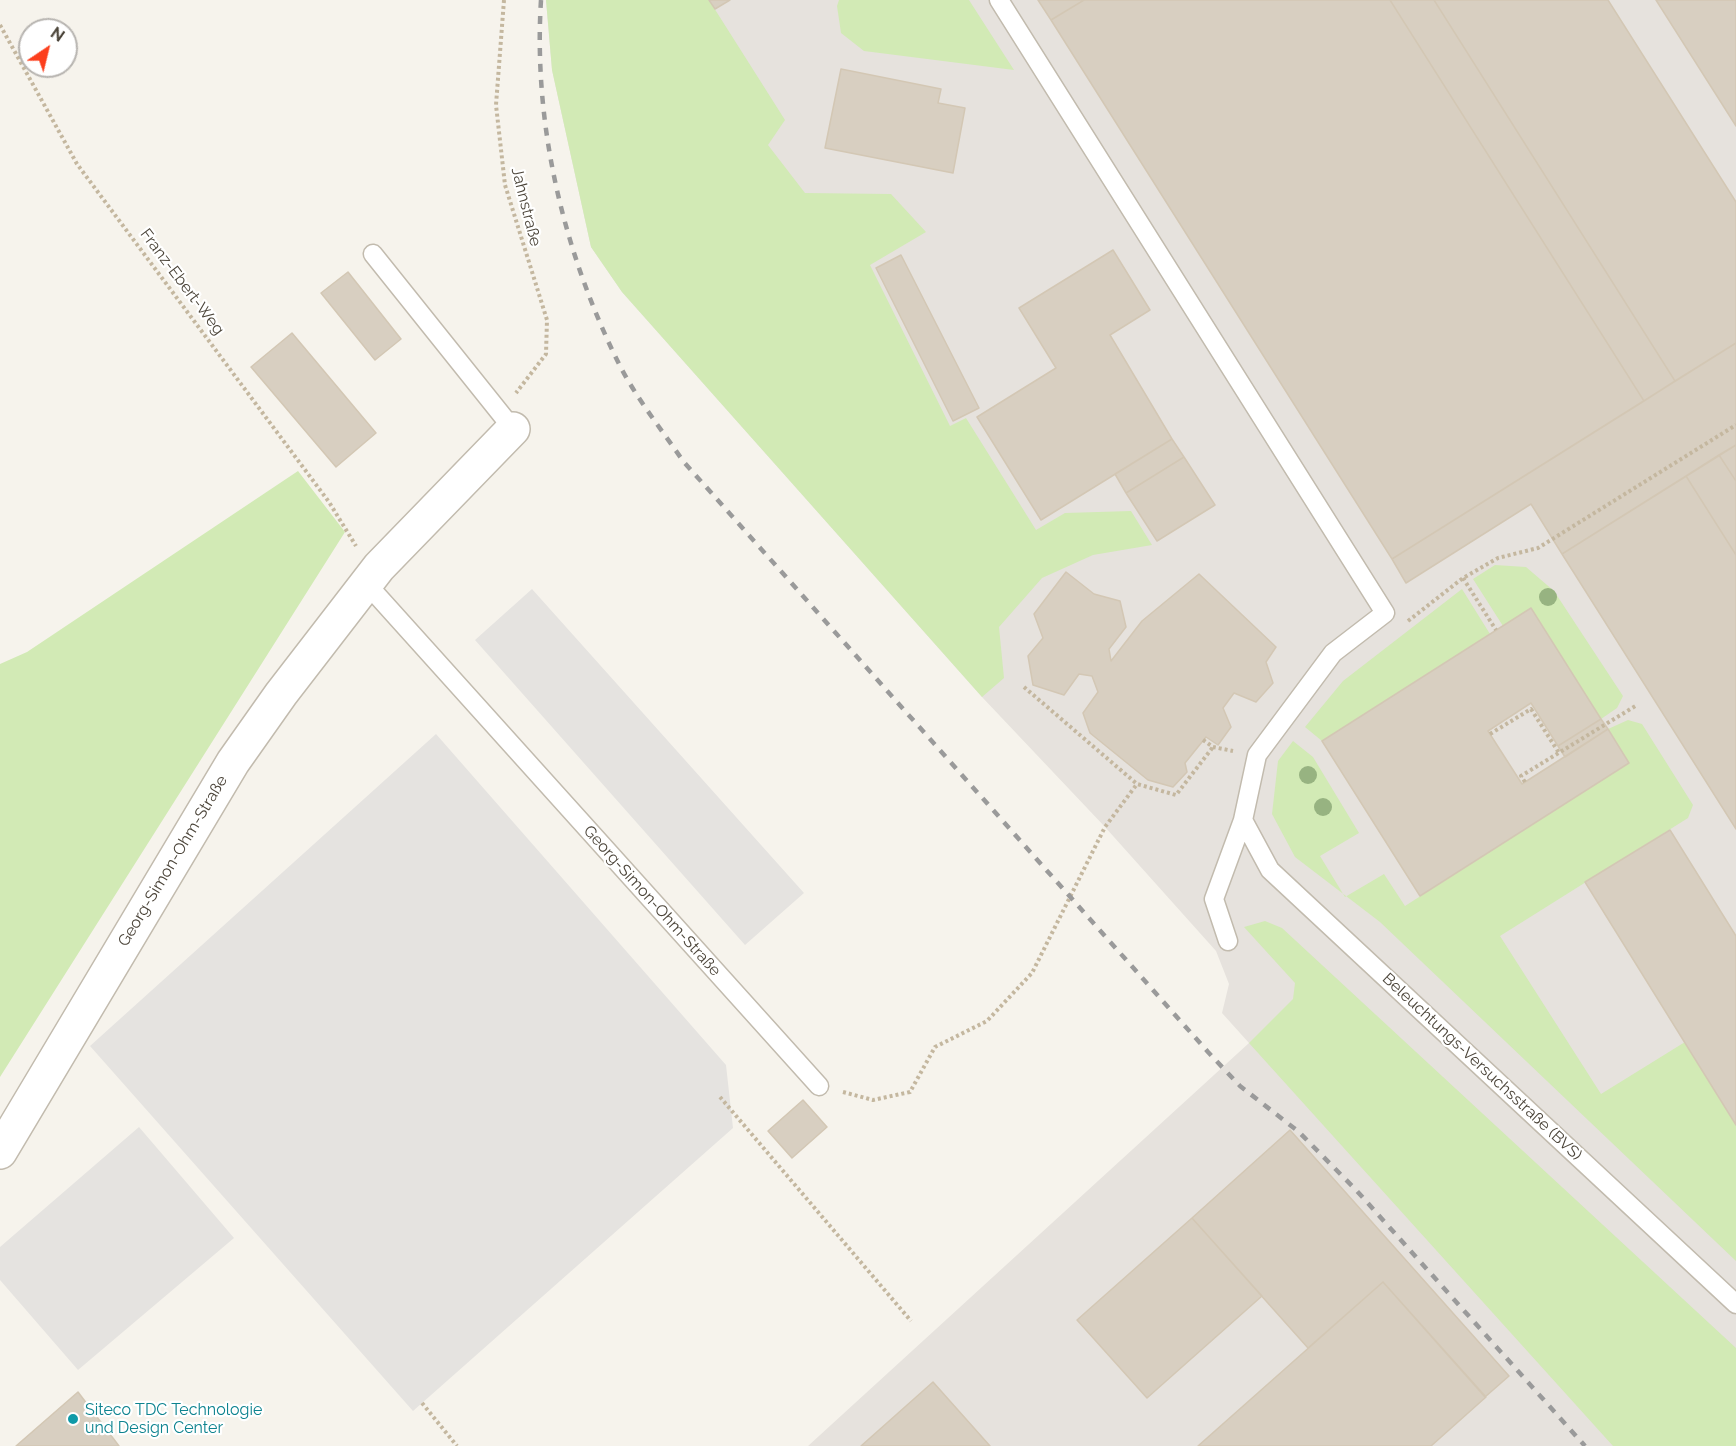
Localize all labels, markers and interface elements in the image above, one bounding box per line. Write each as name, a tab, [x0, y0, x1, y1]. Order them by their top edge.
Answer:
north arrow	[18, 18, 78, 78]
text: N	[47, 23, 68, 46]
street label: Jahnstraße	[507, 166, 545, 248]
street label: Franz-Ebert-Weg	[136, 225, 228, 339]
street label: Georg-Simon-Ohm-Straße	[114, 772, 232, 950]
street label: Georg-Simon-Ohm-Straße	[579, 822, 725, 980]
street label: Beleuchtungs-Versuchsstraße (BVS)	[1378, 969, 1586, 1165]
place label: Siteco TDC Technologie und Design Center	[85, 1400, 262, 1438]
marker: Siteco TDC Technologie und Design Center	[66, 1412, 80, 1426]

